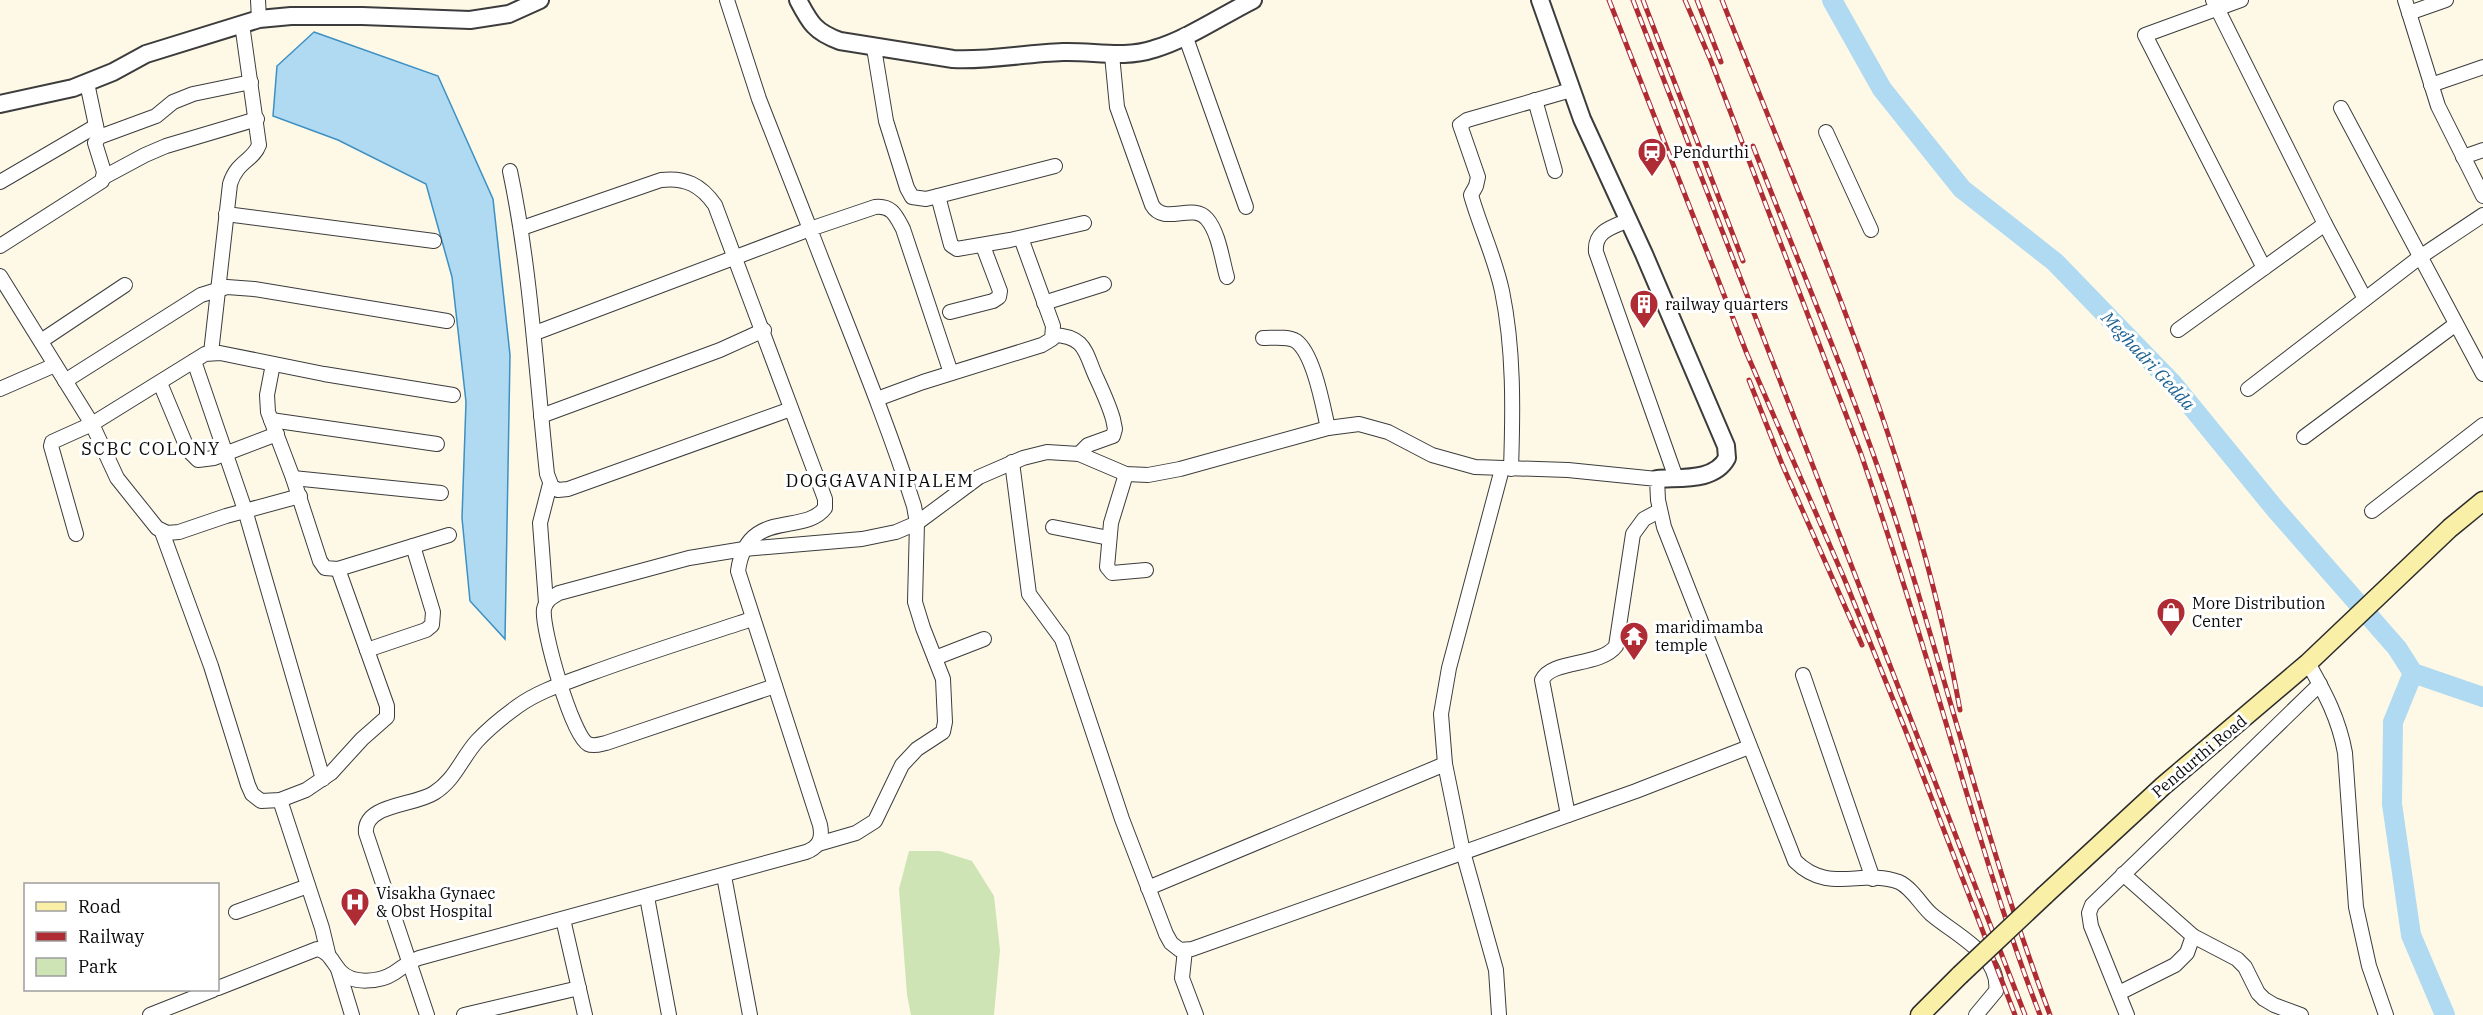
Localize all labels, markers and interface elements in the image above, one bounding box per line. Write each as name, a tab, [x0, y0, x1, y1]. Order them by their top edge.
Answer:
station icon: Pendurthi	[1636, 136, 1668, 178]
place label: Pendurthi	[1673, 142, 1749, 162]
building icon: railway quarters	[1628, 288, 1660, 330]
place label: railway quarters	[1665, 294, 1788, 314]
water label: Meghadri Gedda	[2096, 306, 2200, 415]
district label: SCBC COLONY	[81, 437, 221, 460]
district label: DOGGAVANIPALEM	[786, 469, 974, 492]
place label: More Distribution Center	[2192, 593, 2326, 631]
shop icon: More Distribution Center	[2155, 596, 2187, 638]
place label: maridimamba temple	[1655, 617, 1764, 655]
temple icon: maridimamba temple	[1618, 620, 1650, 662]
street label: Pendurthi Road	[2147, 710, 2251, 802]
legend	[24, 883, 219, 991]
place label: Visakha Gynaec & Obst Hospital	[376, 883, 496, 921]
hospital icon: Visakha Gynaec & Obst Hospital	[339, 886, 371, 928]
text: Road	[78, 895, 121, 918]
text: Railway	[78, 925, 144, 948]
text: Park	[78, 955, 118, 978]

